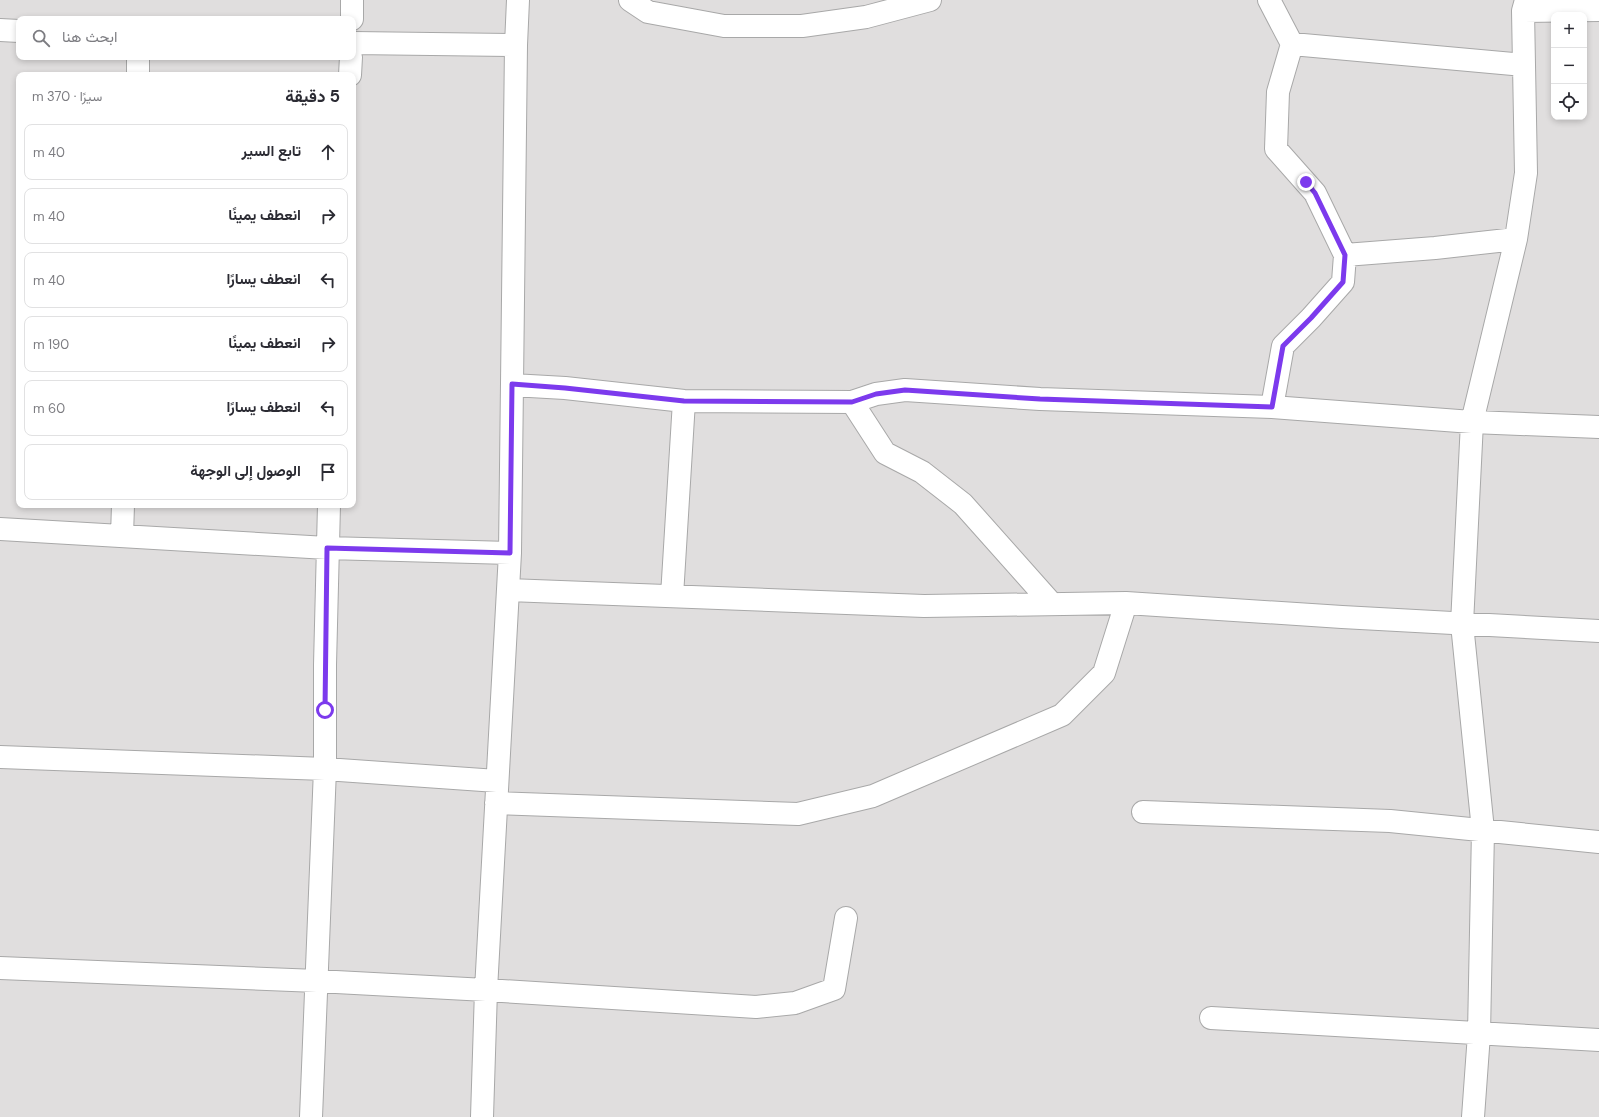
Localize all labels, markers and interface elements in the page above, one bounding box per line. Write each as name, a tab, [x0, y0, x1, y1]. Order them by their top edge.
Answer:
map controls	[1551, 12, 1587, 120]
button: +	[1551, 12, 1587, 48]
search box	[16, 16, 356, 60]
icon: search	[30, 27, 52, 49]
text: ابحث هنا	[62, 27, 117, 47]
button: −	[1551, 48, 1587, 84]
button: locate	[1551, 84, 1587, 120]
text: 5 دقيقة	[285, 85, 340, 107]
text: سيرًا · 370 m	[32, 88, 102, 105]
text: تابع السير	[242, 141, 301, 161]
icon: ahead	[317, 141, 339, 163]
text: 40 m	[33, 144, 65, 161]
route end	[1297, 173, 1315, 191]
text: انعطف يمينًا	[228, 205, 301, 225]
icon: right	[317, 205, 339, 227]
text: 40 m	[33, 208, 65, 225]
text: انعطف يسارًا	[226, 269, 301, 289]
icon: left	[317, 269, 339, 291]
text: 40 m	[33, 272, 65, 289]
text: انعطف يمينًا	[228, 333, 301, 353]
icon: right	[317, 333, 339, 355]
text: 190 m	[33, 336, 69, 353]
text: انعطف يسارًا	[226, 397, 301, 417]
icon: left	[317, 397, 339, 419]
text: 60 m	[33, 400, 65, 417]
text: الوصول إلى الوجهة	[190, 461, 301, 481]
icon: arrive	[317, 461, 339, 483]
route start	[316, 701, 334, 719]

